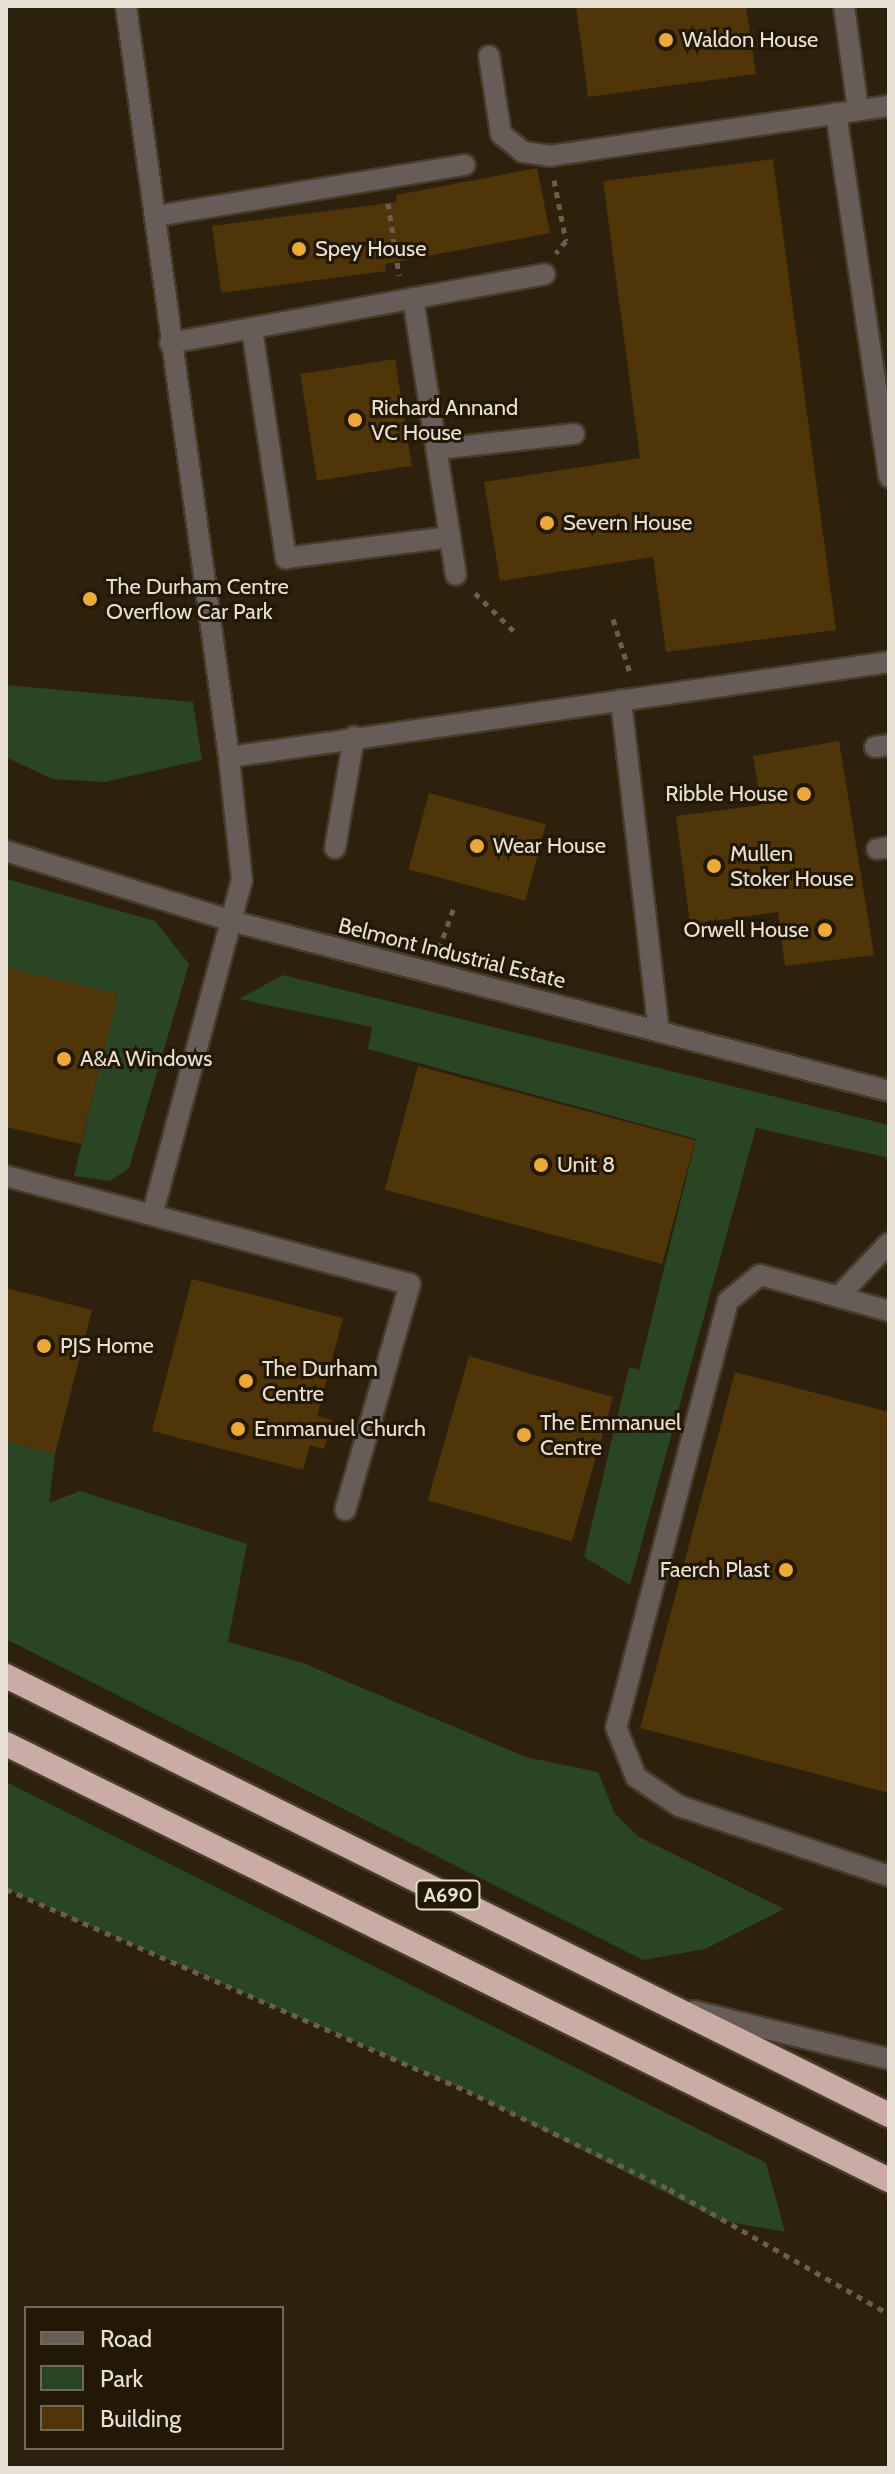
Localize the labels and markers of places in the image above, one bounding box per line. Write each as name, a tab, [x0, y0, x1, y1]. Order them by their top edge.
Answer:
place label: Waldon House	[682, 27, 818, 53]
marker: Waldon House	[657, 31, 675, 49]
place label: Spey House	[315, 236, 426, 262]
marker: Spey House	[290, 240, 308, 258]
place label: Richard Annand VC House	[371, 394, 518, 446]
marker: Richard Annand VC House	[346, 411, 364, 429]
place label: Severn House	[563, 510, 692, 536]
marker: Severn House	[538, 514, 556, 532]
place label: The Durham Centre Overflow Car Park	[106, 573, 289, 624]
marker: The Durham Centre Overflow Car Park	[81, 590, 99, 608]
place label: Ribble House	[665, 781, 788, 807]
marker: Ribble House	[795, 785, 813, 803]
place label: Wear House	[493, 833, 606, 859]
marker: Wear House	[468, 837, 486, 855]
place label: Mullen Stoker House	[730, 840, 854, 892]
marker: Mullen Stoker House	[705, 857, 723, 875]
place label: Orwell House	[684, 917, 809, 943]
marker: Orwell House	[816, 921, 834, 939]
place label: A&A Windows	[80, 1046, 212, 1072]
marker: A&A Windows	[55, 1050, 73, 1068]
place label: Unit 8	[557, 1152, 615, 1178]
marker: Unit 8	[532, 1156, 550, 1174]
place label: PJS Home	[60, 1333, 154, 1359]
marker: PJS Home	[35, 1337, 53, 1355]
place label: The Durham Centre	[262, 1355, 378, 1406]
marker: The Durham Centre	[237, 1372, 255, 1390]
place label: The Emmanuel Centre	[540, 1409, 681, 1460]
place label: Emmanuel Church	[254, 1416, 426, 1442]
marker: Emmanuel Church	[229, 1420, 247, 1438]
marker: The Emmanuel Centre	[515, 1426, 533, 1444]
place label: Faerch Plast	[660, 1557, 770, 1583]
marker: Faerch Plast	[777, 1561, 795, 1579]

